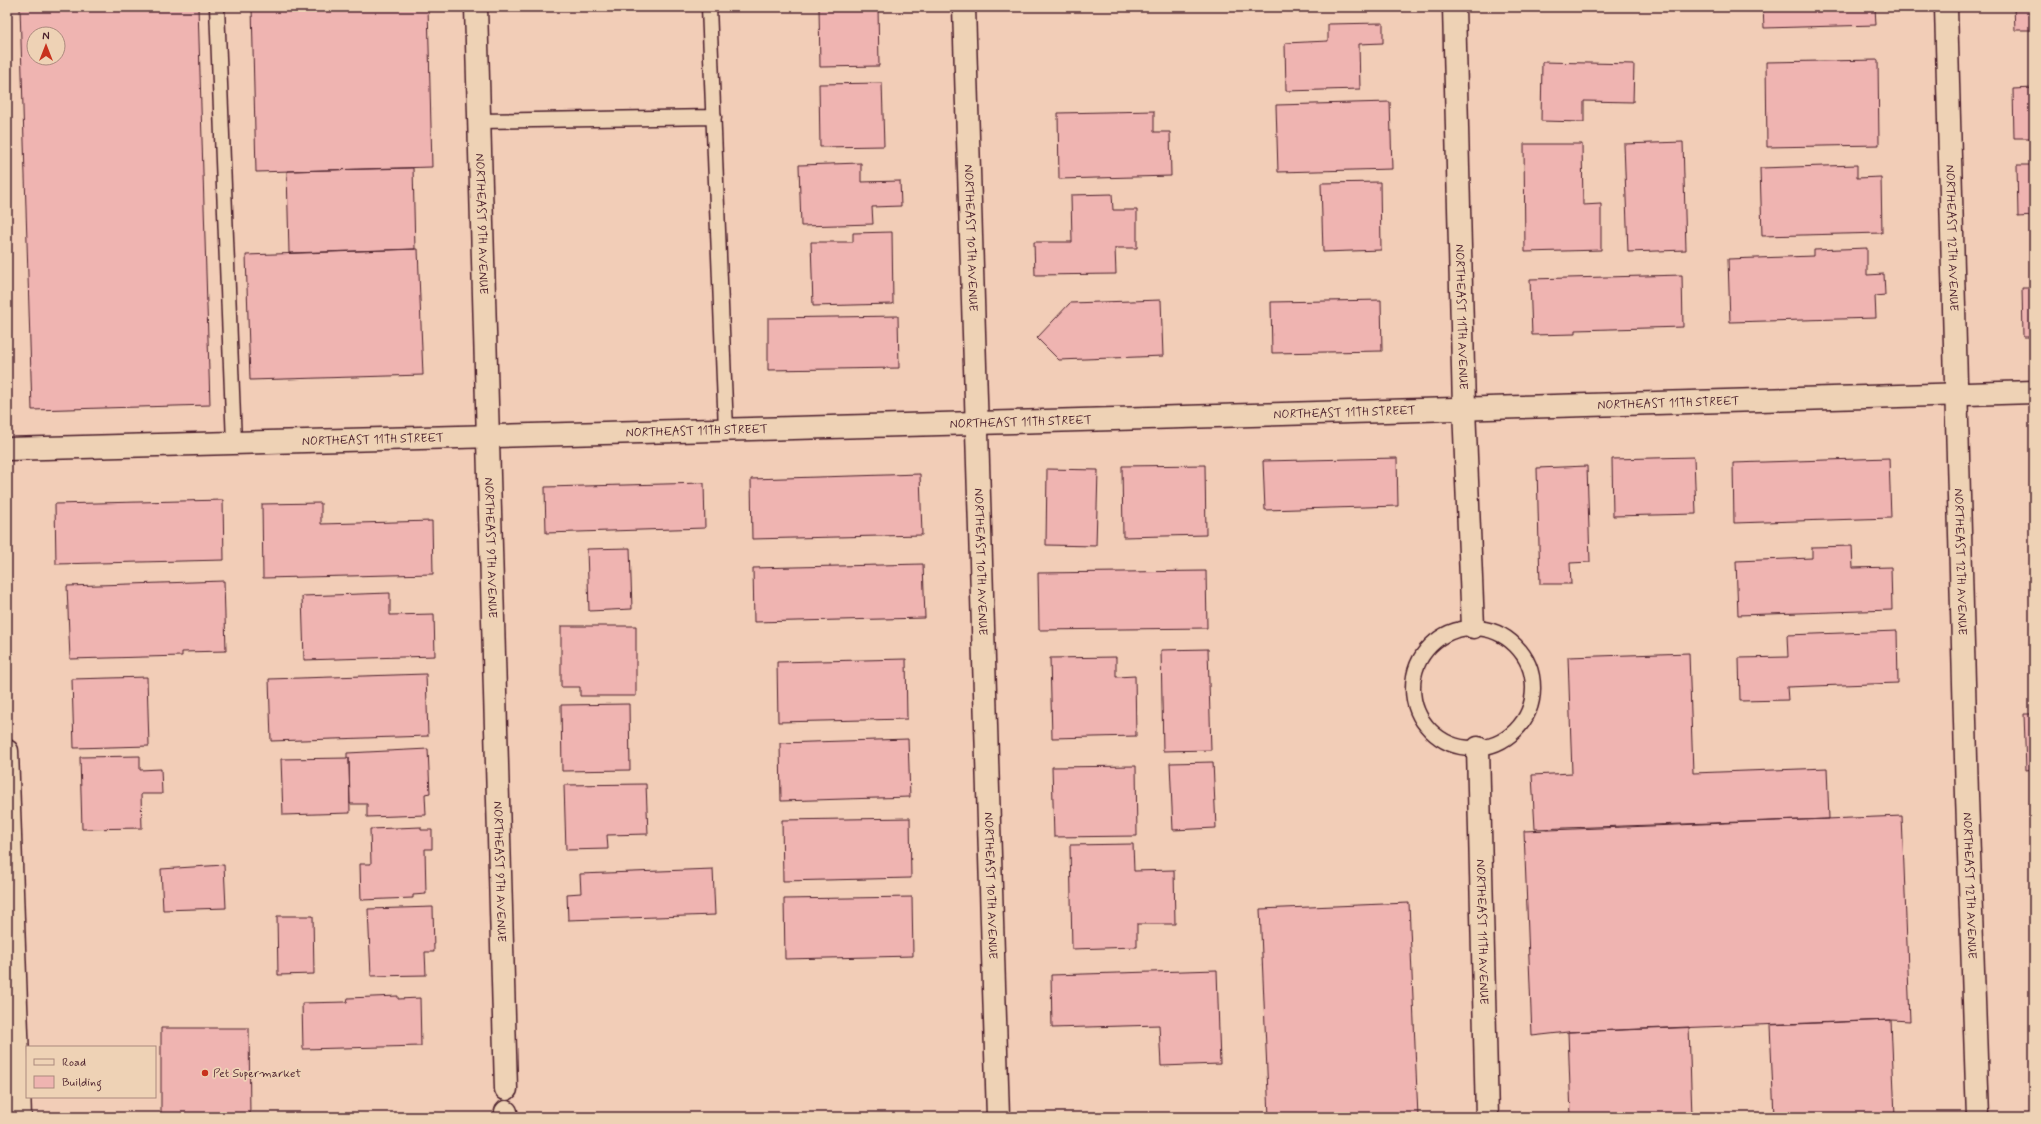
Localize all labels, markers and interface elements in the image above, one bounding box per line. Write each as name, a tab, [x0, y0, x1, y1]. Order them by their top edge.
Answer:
north arrow	[26, 26, 66, 66]
text: N	[42, 30, 50, 44]
street label: NORTHEAST 9TH AVENUE	[471, 153, 491, 295]
street label: NORTHEAST 10TH AVENUE	[960, 164, 980, 312]
street label: NORTHEAST 12TH AVENUE	[1941, 164, 1961, 311]
street label: NORTHEAST 11TH AVENUE	[1451, 244, 1471, 390]
street label: NORTHEAST 11TH STREET	[1597, 394, 1740, 414]
street label: NORTHEAST 11TH STREET	[1273, 403, 1416, 423]
street label: NORTHEAST 11TH STREET	[949, 413, 1092, 433]
street label: NORTHEAST 11TH STREET	[625, 422, 768, 441]
street label: NORTHEAST 11TH STREET	[302, 430, 444, 450]
street label: NORTHEAST 9TH AVENUE	[480, 477, 500, 618]
street label: NORTHEAST 10TH AVENUE	[970, 488, 990, 636]
street label: NORTHEAST 12TH AVENUE	[1950, 488, 1970, 635]
street label: NORTHEAST 9TH AVENUE	[489, 801, 509, 942]
street label: NORTHEAST 10TH AVENUE	[980, 812, 1000, 959]
street label: NORTHEAST 12TH AVENUE	[1959, 812, 1980, 959]
street label: NORTHEAST 11TH AVENUE	[1472, 859, 1491, 1005]
legend	[26, 1046, 156, 1098]
text: Road	[62, 1055, 86, 1071]
place label: Pet Supermarket	[213, 1066, 301, 1082]
marker: Pet Supermarket	[200, 1068, 210, 1078]
text: Building	[62, 1075, 102, 1092]

